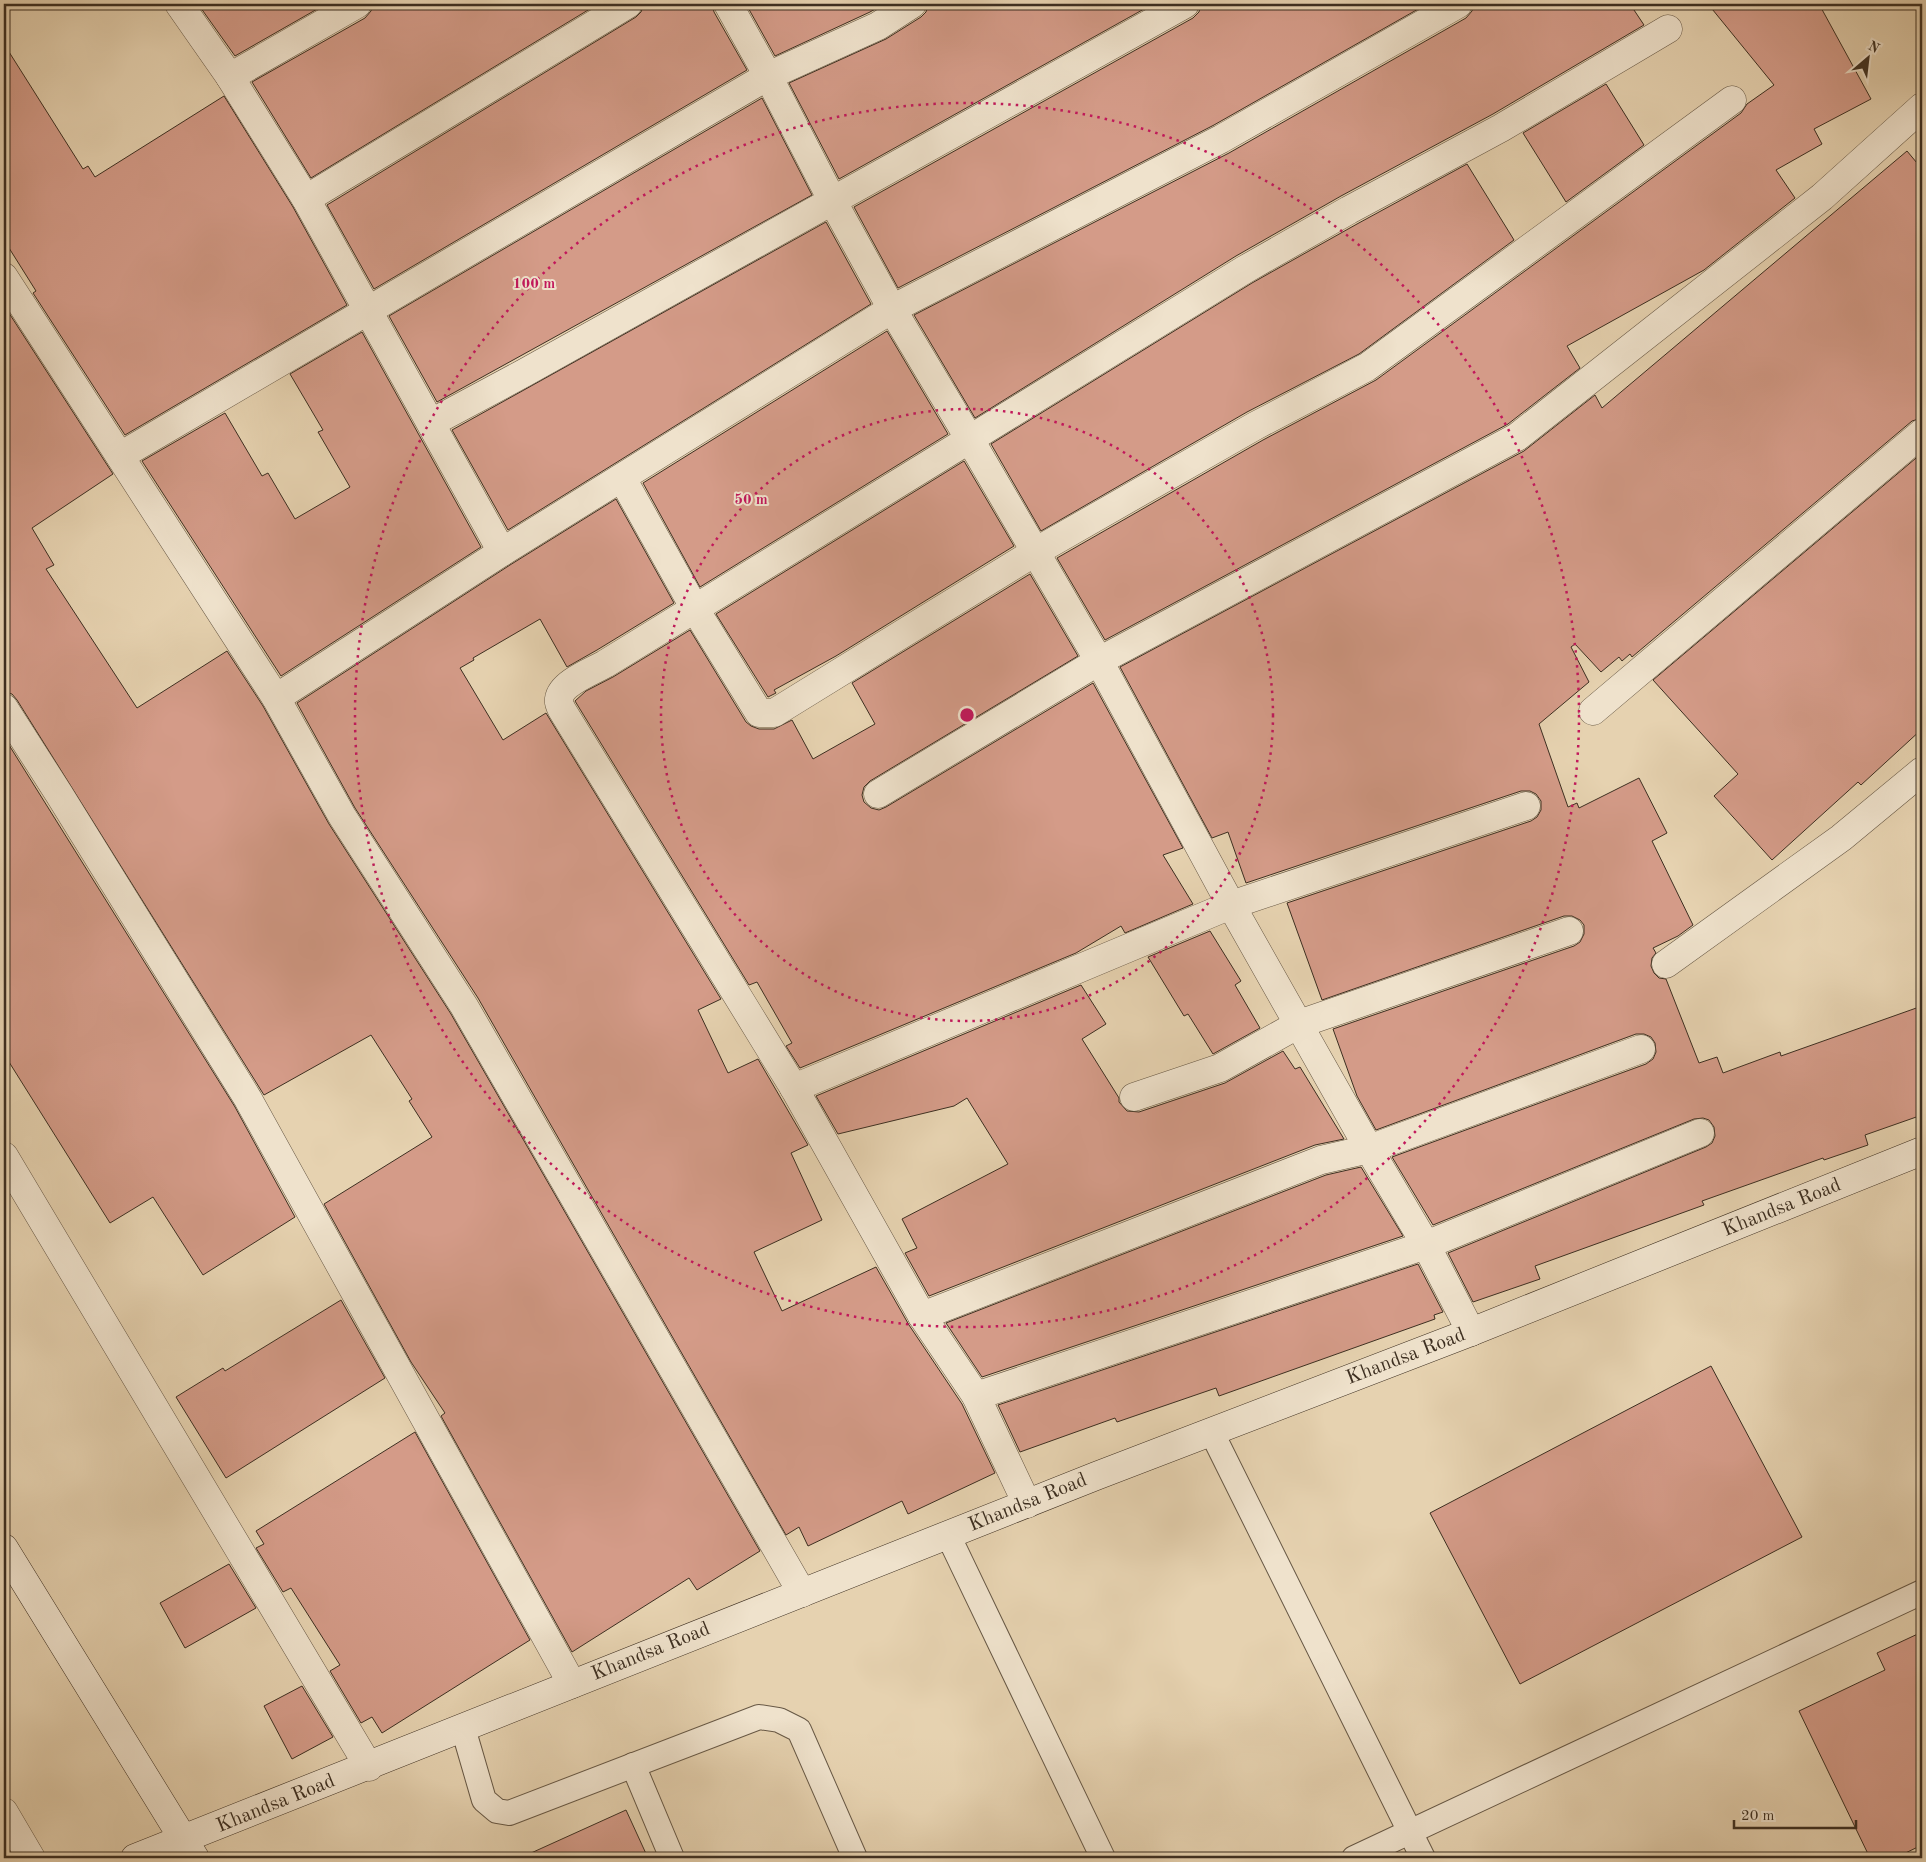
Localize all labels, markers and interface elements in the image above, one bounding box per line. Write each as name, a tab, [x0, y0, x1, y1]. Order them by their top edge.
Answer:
north arrow	[1844, 32, 1894, 82]
text: N	[1866, 39, 1882, 56]
text: 100 m	[513, 277, 555, 292]
text: 50 m	[734, 493, 768, 508]
centre of rings	[958, 706, 976, 724]
street label: Khandsa Road	[1720, 1175, 1844, 1241]
street label: Khandsa Road	[1344, 1325, 1468, 1389]
street label: Khandsa Road	[966, 1470, 1090, 1536]
street label: Khandsa Road	[589, 1619, 713, 1685]
street label: Khandsa Road	[214, 1771, 338, 1837]
scale bar	[1734, 1797, 1856, 1829]
text: 20 m	[1741, 1809, 1775, 1824]

